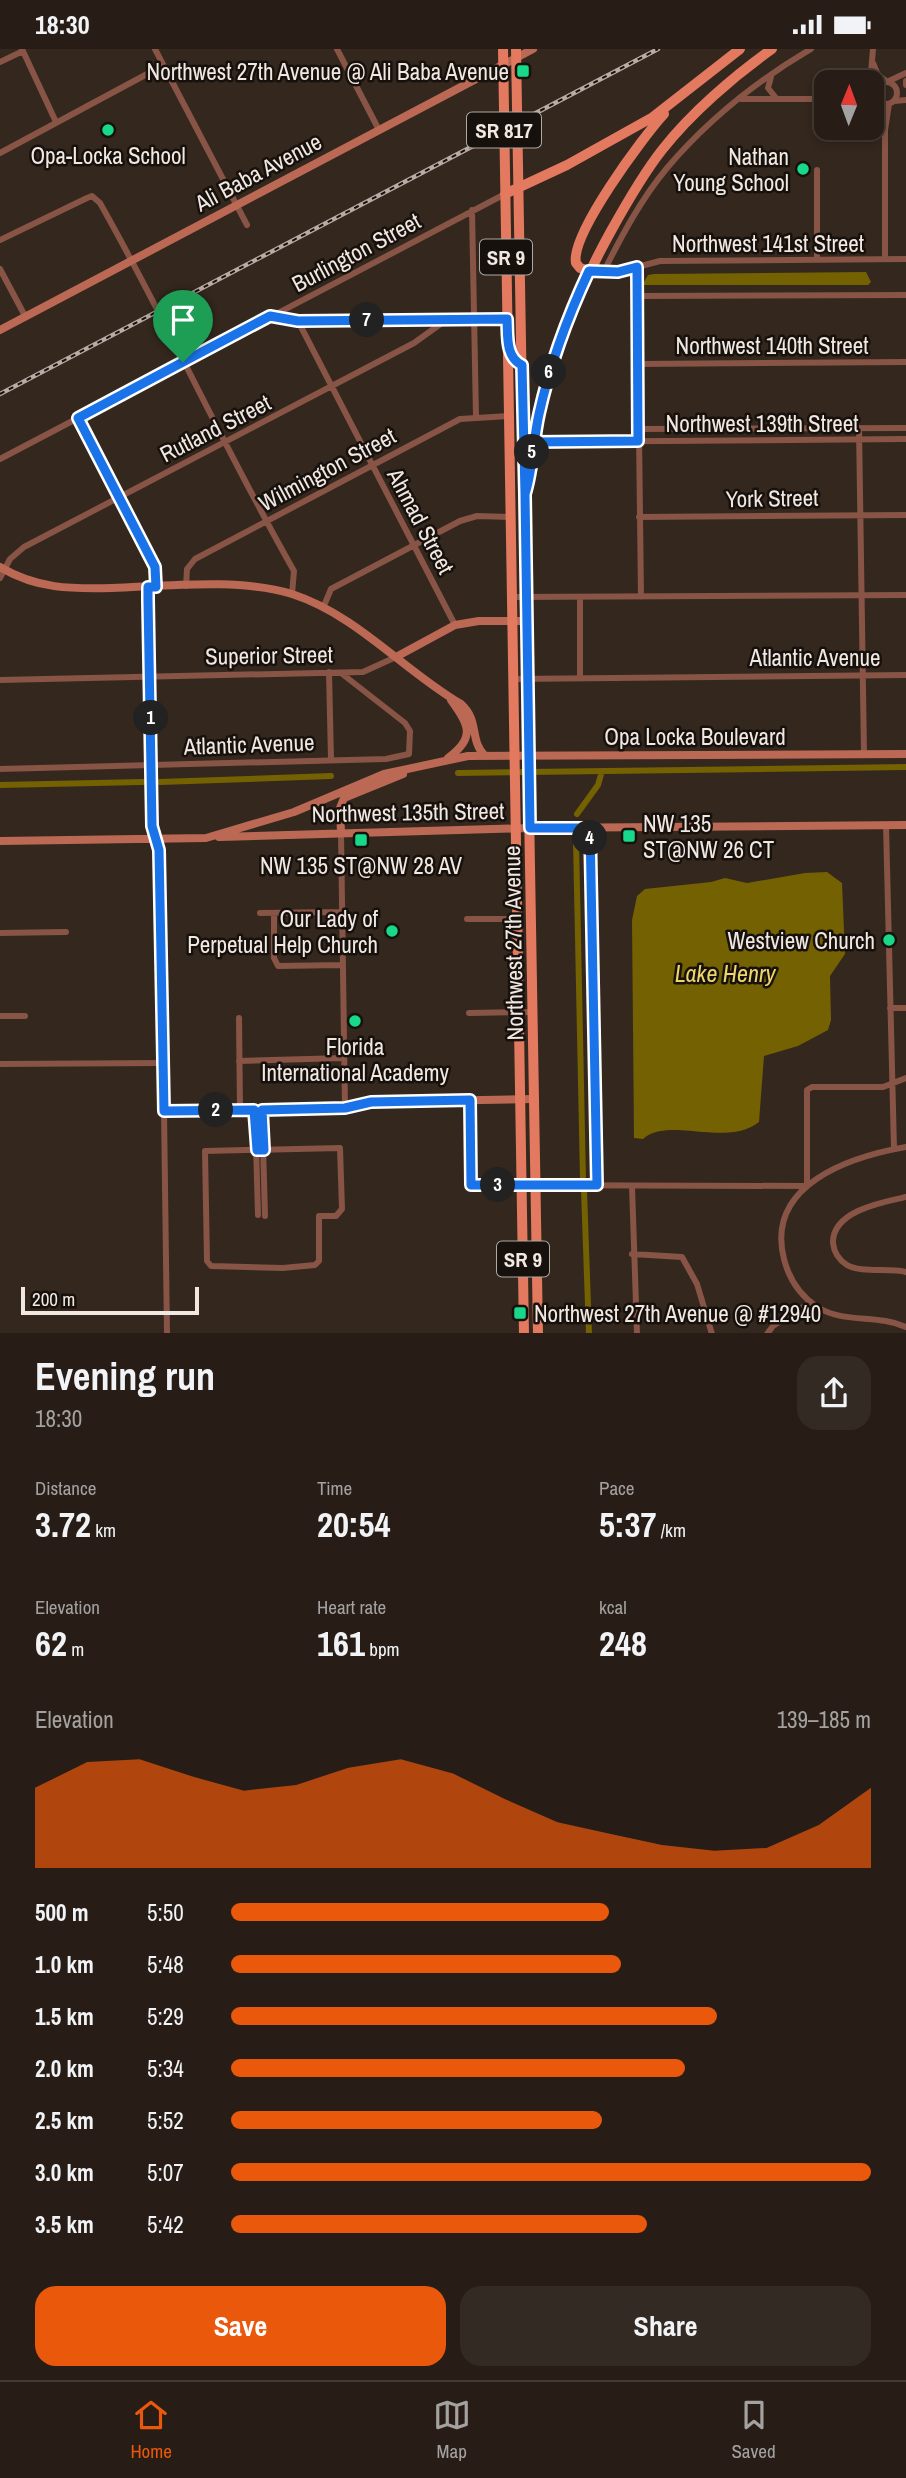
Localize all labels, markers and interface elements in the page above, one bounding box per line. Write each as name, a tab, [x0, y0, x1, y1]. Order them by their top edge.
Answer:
text: 18:30	[35, 7, 90, 42]
place label: Northwest 27th Avenue @ Ali Baba Avenue	[147, 56, 509, 87]
marker: Northwest 27th Avenue @ Ali Baba Avenue	[515, 63, 531, 79]
north arrow	[814, 70, 884, 140]
map controls	[814, 70, 884, 140]
road number: SR 817	[467, 113, 541, 147]
marker: Opa-Locka School	[100, 122, 116, 138]
street label: Ali Baba Avenue	[188, 126, 327, 219]
place label: Opa-Locka School	[30, 140, 186, 171]
place label: Nathan Young School	[673, 141, 789, 198]
marker: Nathan Young School	[795, 161, 811, 177]
street label: Burlington Street	[286, 205, 426, 299]
street label: Northwest 141st Street	[672, 228, 864, 259]
road number: SR 9	[480, 239, 532, 275]
pin	[153, 290, 213, 362]
icon: arrive	[164, 301, 202, 339]
pin: 7	[350, 303, 384, 337]
text: 7	[362, 306, 371, 332]
street label: Northwest 140th Street	[676, 330, 868, 361]
pin: 6	[532, 355, 566, 389]
text: 6	[544, 358, 553, 384]
street label: Rutland Street	[154, 387, 276, 469]
street label: Northwest 139th Street	[666, 408, 858, 439]
street label: Wilmington Street	[253, 420, 401, 518]
pin: 5	[514, 435, 550, 469]
text: 5	[527, 438, 536, 464]
street label: Ahmad Street	[380, 462, 462, 579]
street label: York Street	[725, 482, 819, 514]
street label: Superior Street	[205, 638, 333, 672]
street label: Atlantic Avenue	[749, 642, 880, 673]
pin: 1	[134, 701, 168, 735]
text: 1	[146, 704, 155, 730]
street label: Opa Locka Boulevard	[604, 721, 786, 752]
street label: Atlantic Avenue	[182, 726, 315, 762]
street label: Northwest 135th Street	[311, 795, 505, 829]
place label: NW 135 ST@NW 26 CT	[643, 808, 775, 865]
pin: 4	[572, 821, 608, 855]
text: 4	[585, 824, 594, 850]
marker: NW 135 ST@NW 26 CT	[621, 828, 637, 844]
marker: NW 135 ST@NW 28 AV	[353, 832, 369, 848]
street label: Northwest 27th Avenue	[496, 845, 530, 1041]
place label: NW 135 ST@NW 28 AV	[260, 850, 463, 881]
place label: Our Lady of Perpetual Help Church	[187, 903, 379, 960]
marker: Our Lady of Perpetual Help Church	[384, 923, 400, 939]
place label: Westview Church	[728, 925, 875, 956]
marker: Westview Church	[881, 932, 897, 948]
water label: Lake Henry	[675, 957, 776, 989]
marker: Florida International Academy	[347, 1013, 363, 1029]
place label: Florida International Academy	[261, 1031, 449, 1088]
pin: 2	[198, 1093, 234, 1127]
text: 2	[211, 1096, 220, 1122]
pin: 3	[480, 1167, 516, 1203]
text: 3	[493, 1171, 502, 1197]
road number: SR 9	[497, 1241, 549, 1277]
scale bar	[21, 1285, 200, 1316]
text: 200 m	[32, 1286, 75, 1312]
place label: Northwest 27th Avenue @ #12940	[534, 1298, 821, 1329]
marker: Northwest 27th Avenue @ #12940	[512, 1305, 528, 1321]
text: Evening run	[35, 1351, 215, 1402]
button: share	[797, 1356, 871, 1430]
text: 18:30	[35, 1403, 82, 1434]
text: Distance	[35, 1475, 96, 1501]
text: Time	[317, 1475, 352, 1501]
text: Pace	[599, 1475, 635, 1501]
text: 3.72	[35, 1501, 91, 1548]
text: 20:54	[317, 1501, 390, 1548]
text: 5:37	[599, 1501, 656, 1548]
text: km	[91, 1517, 116, 1543]
text: /km	[656, 1517, 686, 1543]
text: Elevation	[35, 1594, 100, 1620]
text: Heart rate	[317, 1594, 386, 1620]
text: kcal	[599, 1594, 627, 1620]
text: 62	[35, 1620, 67, 1667]
text: 161	[317, 1620, 365, 1667]
text: 248	[599, 1620, 647, 1667]
text: m	[67, 1636, 84, 1662]
text: bpm	[365, 1636, 400, 1662]
text: Elevation	[35, 1704, 114, 1735]
text: 139–185 m	[777, 1704, 871, 1735]
text: 500 m	[35, 1897, 88, 1928]
text: 5:50	[147, 1897, 184, 1928]
text: 1.0 km	[35, 1949, 94, 1980]
text: 5:48	[147, 1949, 184, 1980]
text: 1.5 km	[35, 2001, 94, 2032]
text: 5:29	[147, 2001, 184, 2032]
text: 2.0 km	[35, 2053, 94, 2084]
text: 5:34	[147, 2053, 184, 2084]
text: 2.5 km	[35, 2105, 94, 2136]
text: 5:52	[147, 2105, 184, 2136]
text: 3.0 km	[35, 2157, 94, 2188]
text: 5:07	[147, 2157, 184, 2188]
text: 3.5 km	[35, 2209, 94, 2240]
text: 5:42	[147, 2209, 184, 2240]
button: Save	[35, 2286, 446, 2366]
button: Share	[460, 2286, 871, 2366]
tab: Home	[130, 2396, 172, 2464]
tab: Map	[433, 2396, 471, 2464]
tab: Saved	[731, 2396, 776, 2464]

